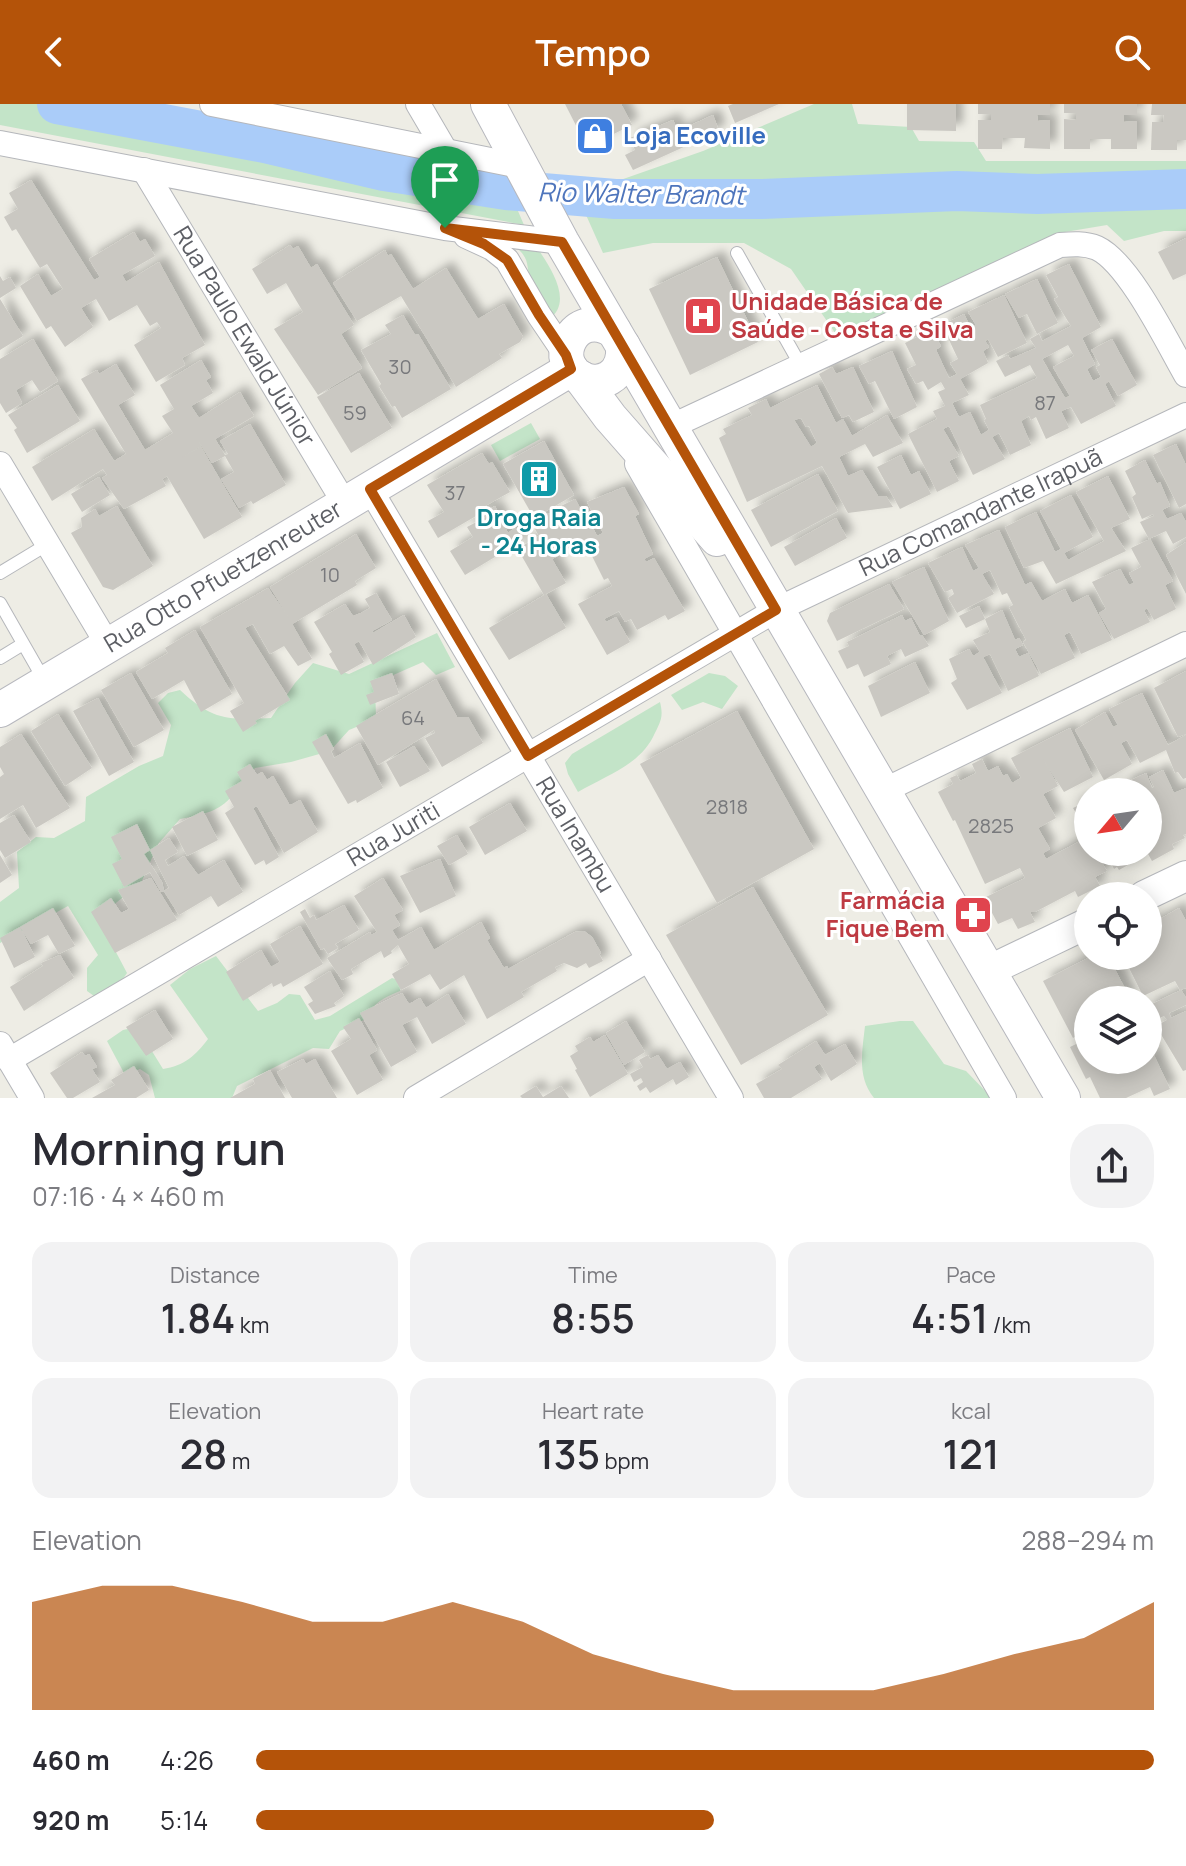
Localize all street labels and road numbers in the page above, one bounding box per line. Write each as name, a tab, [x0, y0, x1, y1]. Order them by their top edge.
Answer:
street label: Rua Paulo Ewald Júnior	[166, 219, 324, 452]
street label: Rua Comandante Irapuã	[853, 439, 1107, 583]
street label: Rua Otto Pfuetzenreuter	[97, 491, 348, 659]
street label: Rua Inambu	[529, 770, 624, 898]
street label: Rua Juriti	[340, 793, 445, 873]

